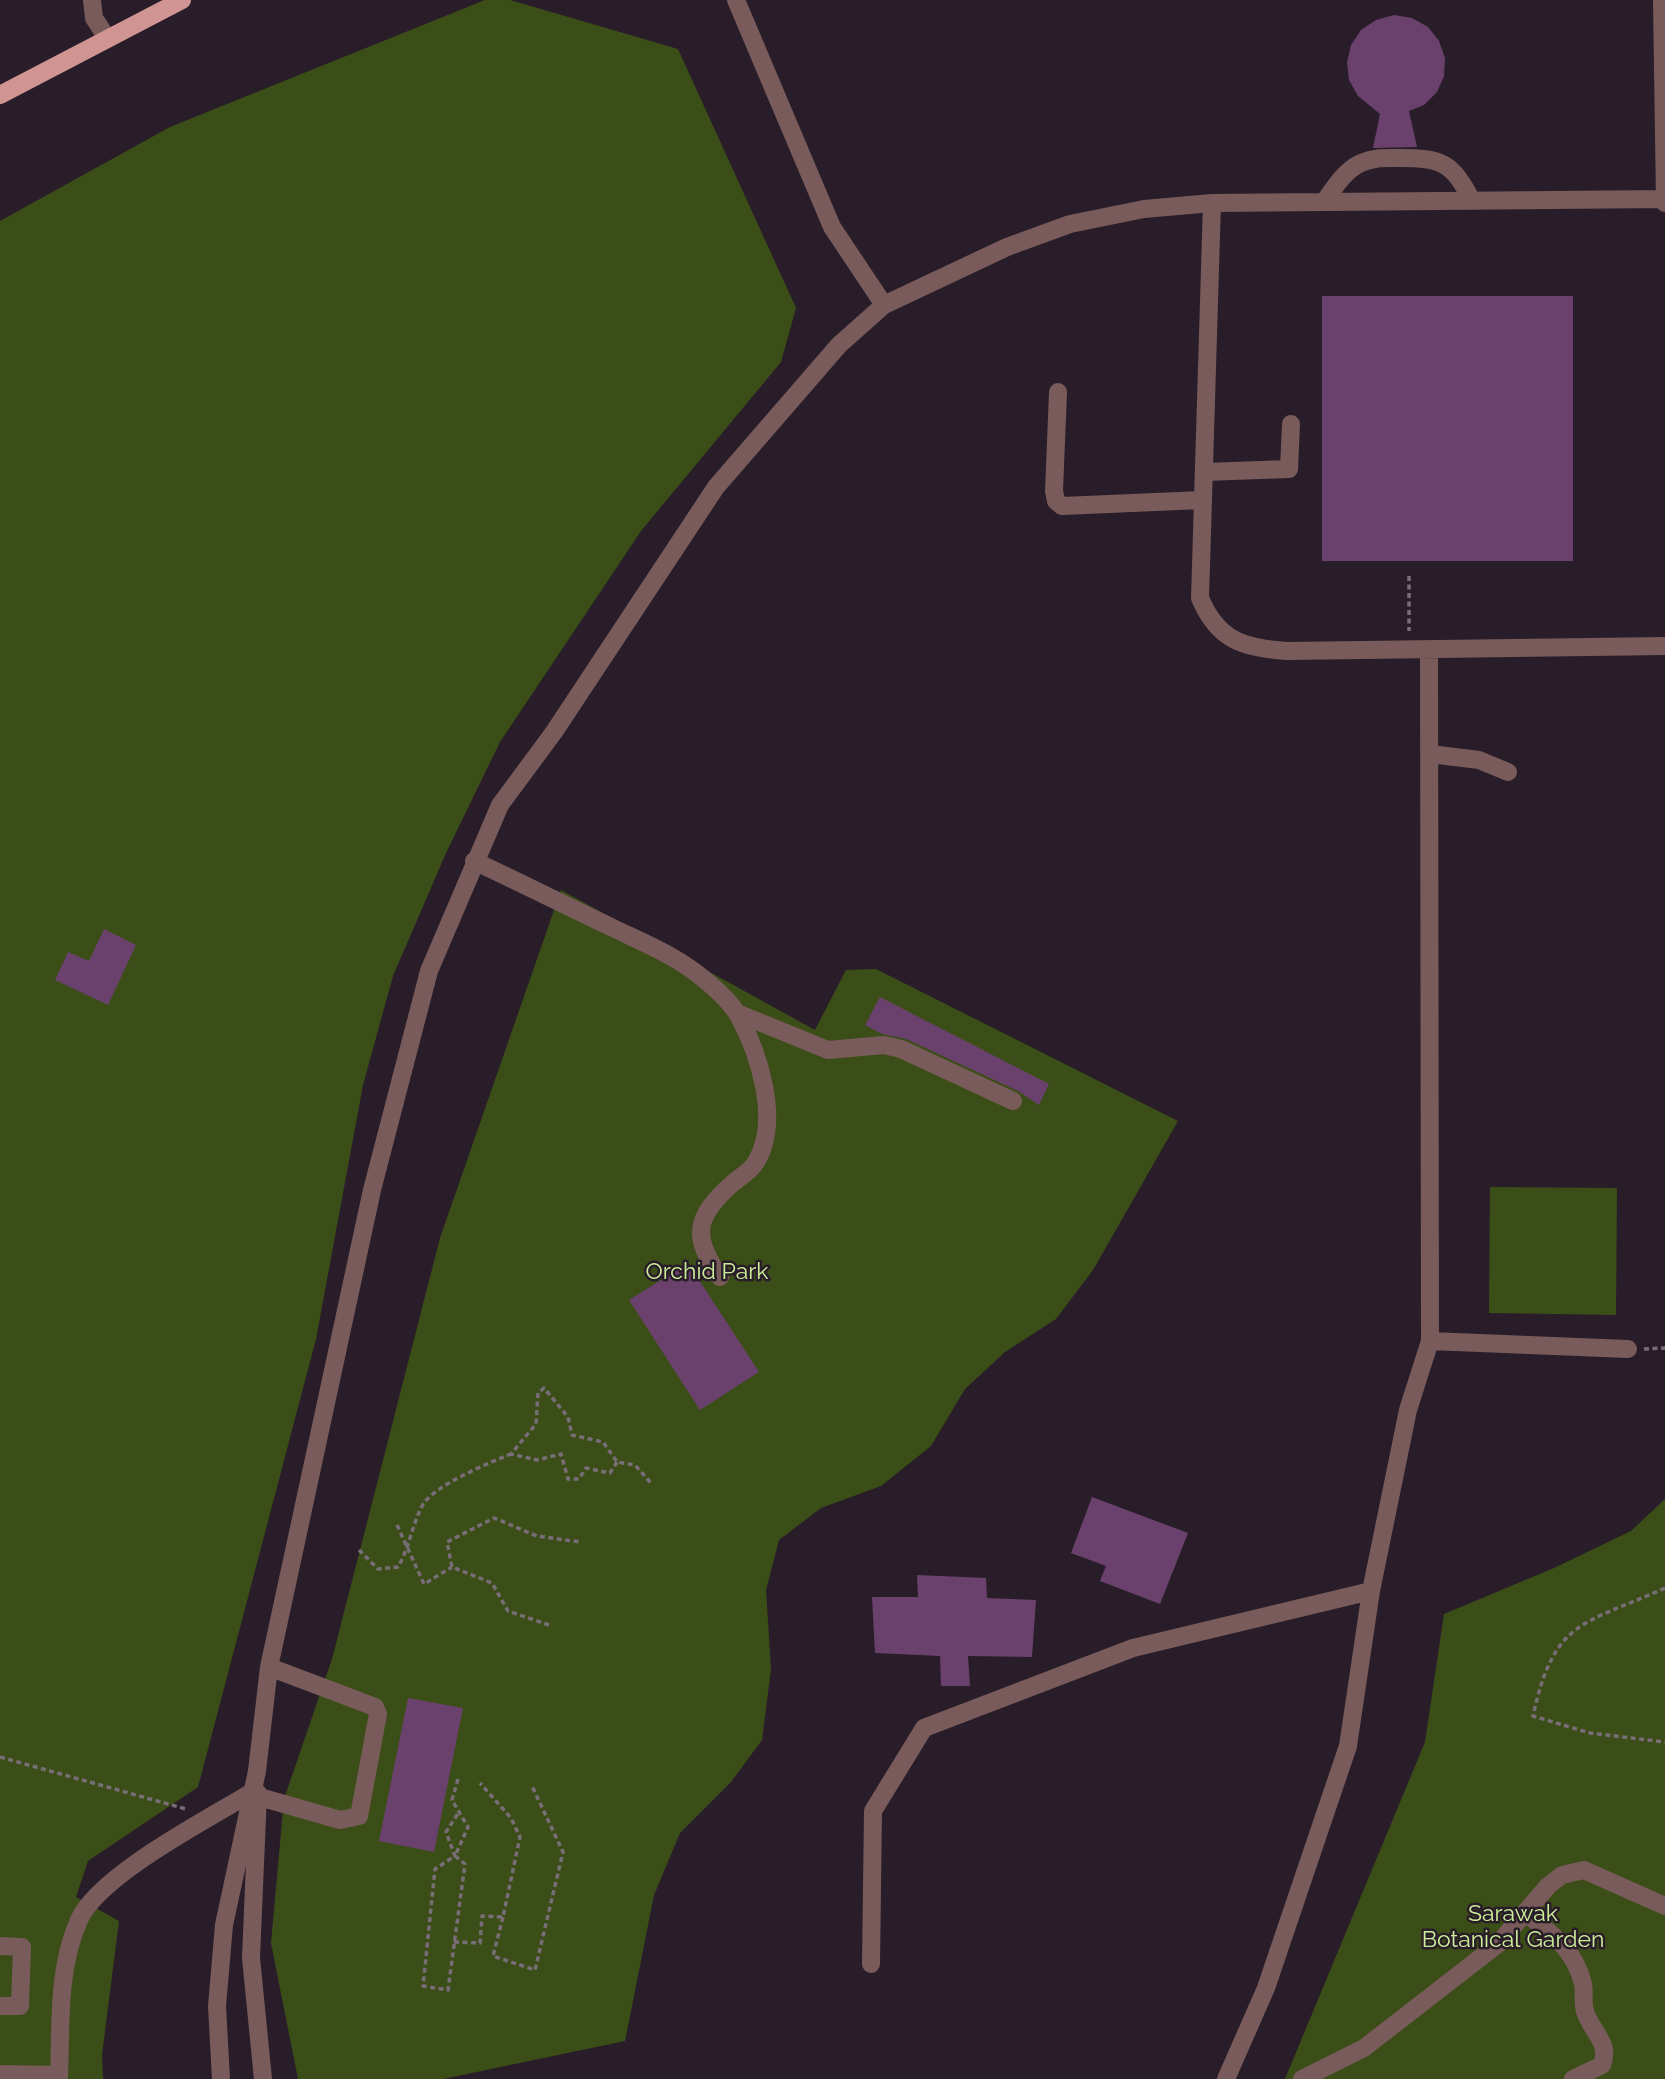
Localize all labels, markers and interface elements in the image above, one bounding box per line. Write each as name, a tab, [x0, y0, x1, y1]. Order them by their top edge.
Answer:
park label: Orchid Park	[645, 1258, 769, 1286]
park label: Sarawak Botanical Garden	[1422, 1900, 1604, 1954]

